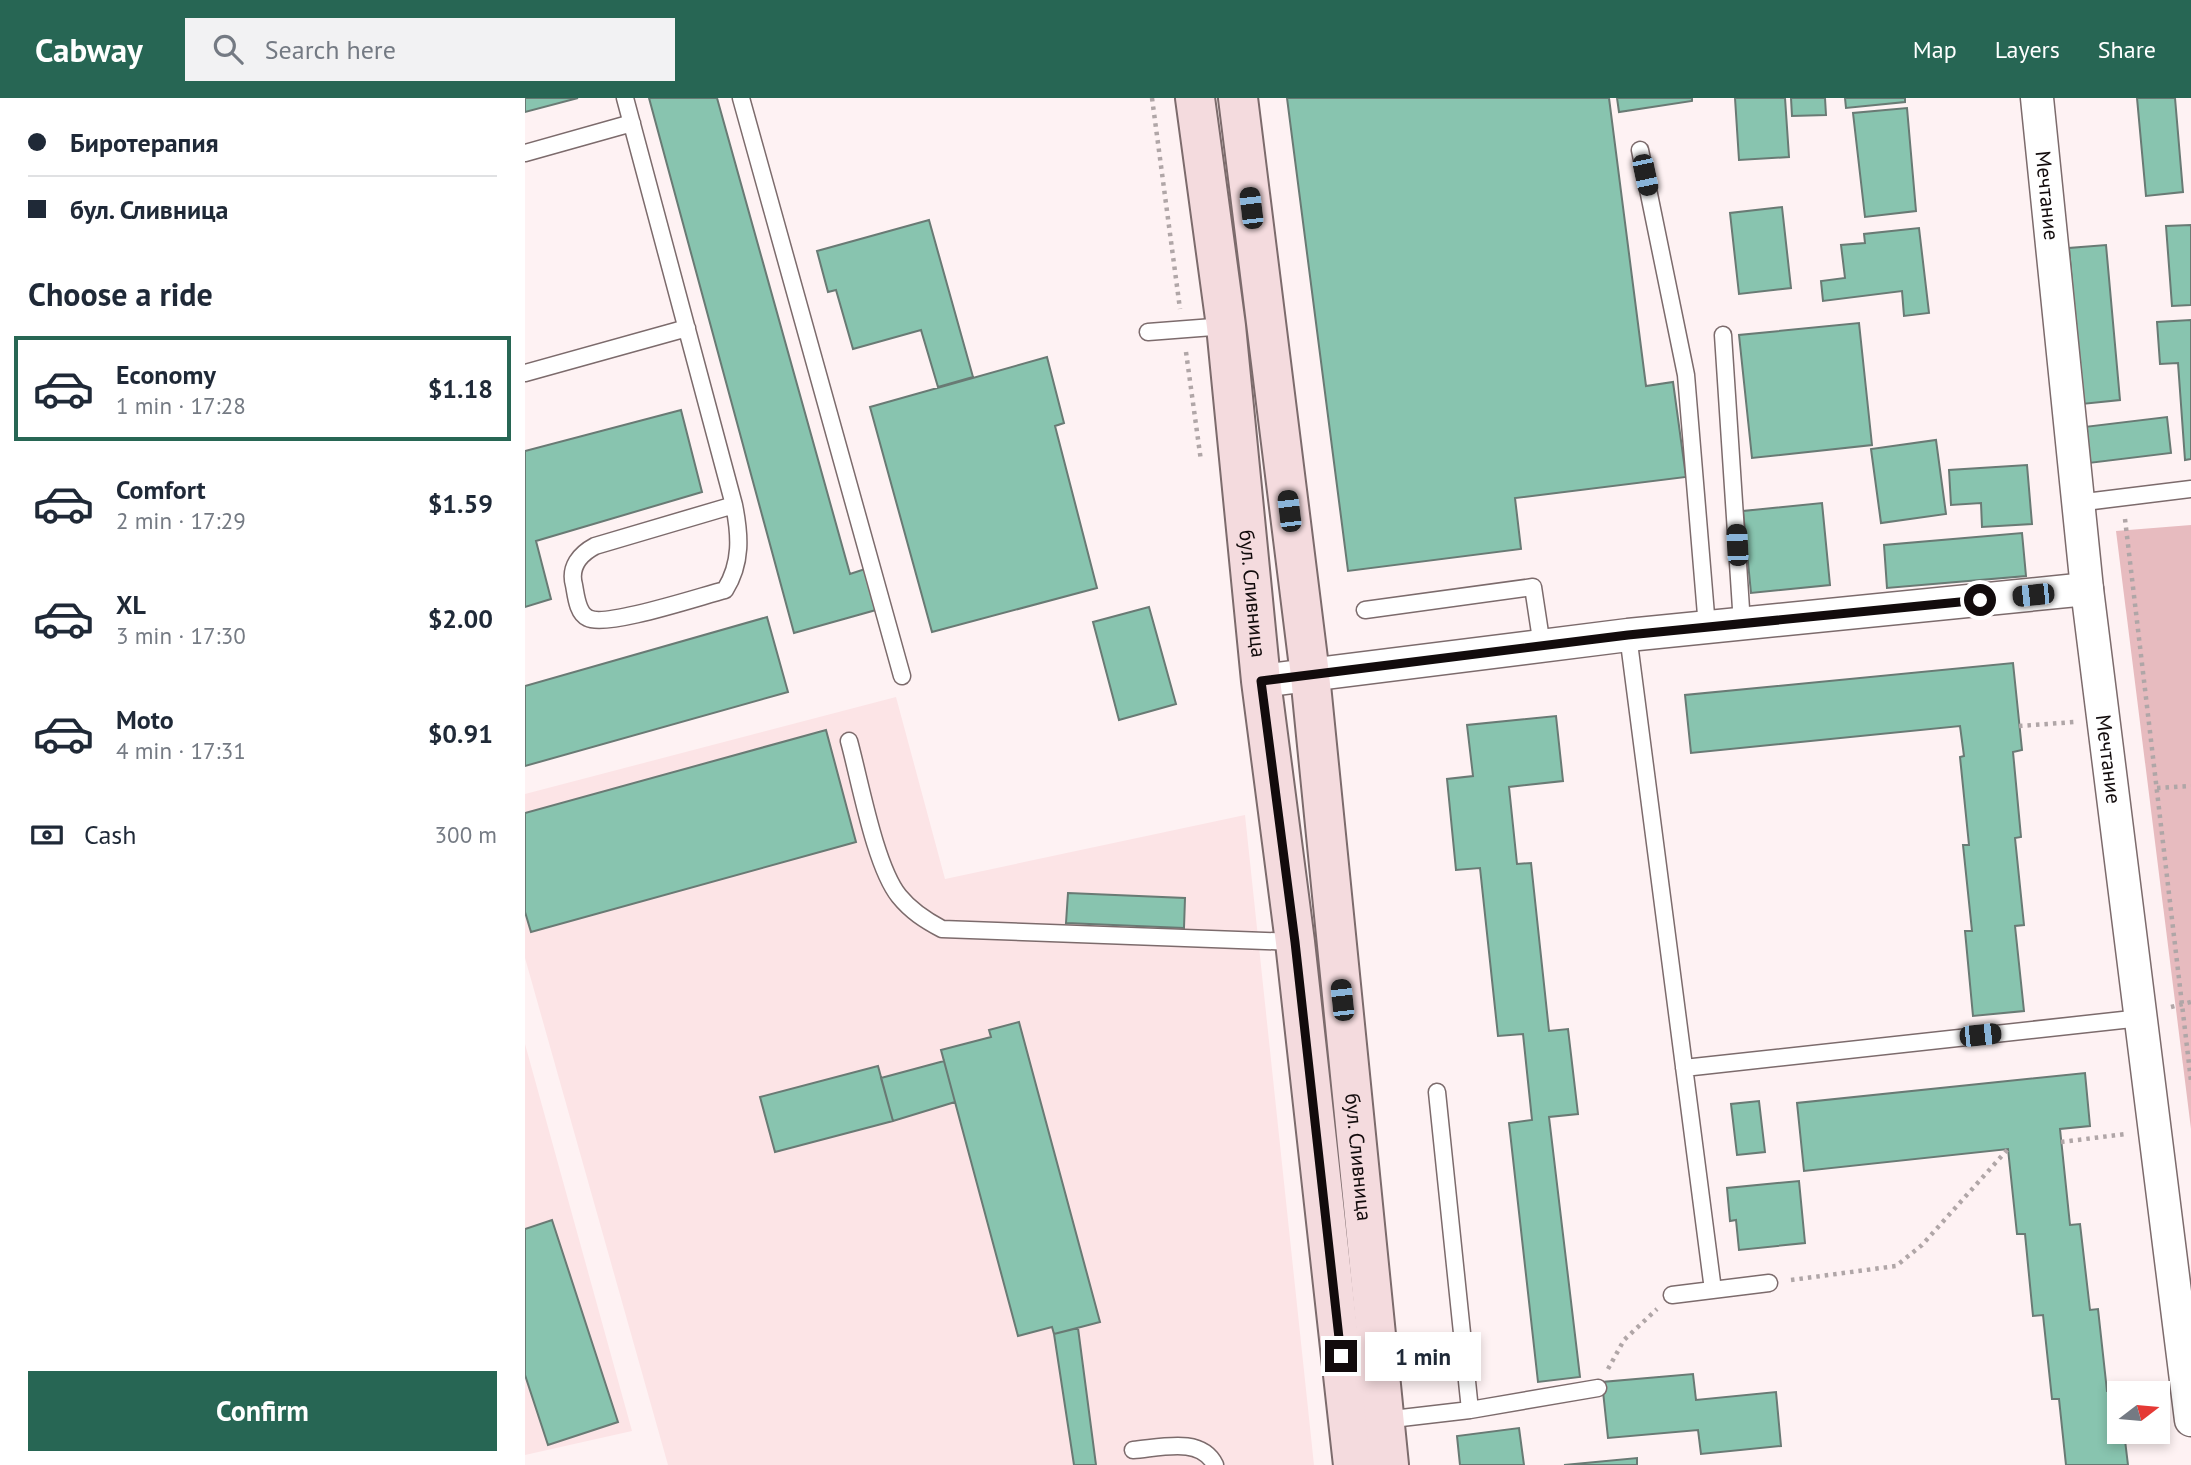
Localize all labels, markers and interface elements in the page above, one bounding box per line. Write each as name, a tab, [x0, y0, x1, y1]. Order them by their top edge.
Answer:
search box	[185, 18, 675, 81]
text: Cabway	[35, 28, 143, 71]
icon: search	[209, 30, 247, 68]
text: Search here	[265, 33, 396, 66]
text: Map	[1913, 34, 1957, 65]
text: Layers	[1995, 34, 2060, 65]
text: Share	[2098, 34, 2156, 65]
text: Биротерапия	[70, 126, 219, 159]
street label: Мечтание	[2029, 149, 2065, 242]
car	[1631, 152, 1660, 198]
car	[1239, 186, 1264, 230]
text: бул. Сливница	[70, 193, 229, 226]
text: Choose a ride	[28, 273, 213, 315]
icon: car	[32, 357, 95, 420]
text: Economy	[116, 358, 216, 391]
text: $1.18	[428, 372, 493, 405]
text: 1 min · 17:28	[116, 391, 246, 420]
icon: car	[32, 472, 95, 535]
text: Comfort	[116, 473, 206, 506]
text: $1.59	[428, 487, 493, 520]
car	[1277, 489, 1302, 533]
text: 2 min · 17:29	[116, 506, 246, 535]
car	[1726, 523, 1749, 567]
street label: бул. Сливница	[1233, 528, 1273, 659]
car	[2012, 582, 2055, 608]
route start	[1964, 584, 1996, 616]
icon: car	[32, 587, 95, 650]
text: XL	[116, 588, 146, 621]
text: $2.00	[428, 602, 493, 635]
text: 3 min · 17:30	[116, 621, 246, 650]
icon: car	[32, 702, 95, 765]
text: Moto	[116, 703, 174, 736]
street label: Мечтание	[2090, 713, 2128, 805]
text: $0.91	[428, 717, 493, 750]
text: 4 min · 17:31	[116, 736, 246, 765]
icon: cash	[28, 816, 66, 854]
text: Cash	[84, 818, 136, 851]
text: 300 m	[435, 820, 497, 849]
car	[1330, 978, 1355, 1022]
car	[1959, 1022, 2002, 1048]
street label: бул. Сливница	[1339, 1092, 1379, 1222]
callout: 1 min	[1365, 1332, 1481, 1380]
route end	[1325, 1340, 1357, 1372]
text: 1 min	[1395, 1342, 1451, 1371]
button: Confirm	[28, 1371, 497, 1451]
north arrow	[2107, 1381, 2170, 1444]
map controls	[2107, 1381, 2170, 1444]

